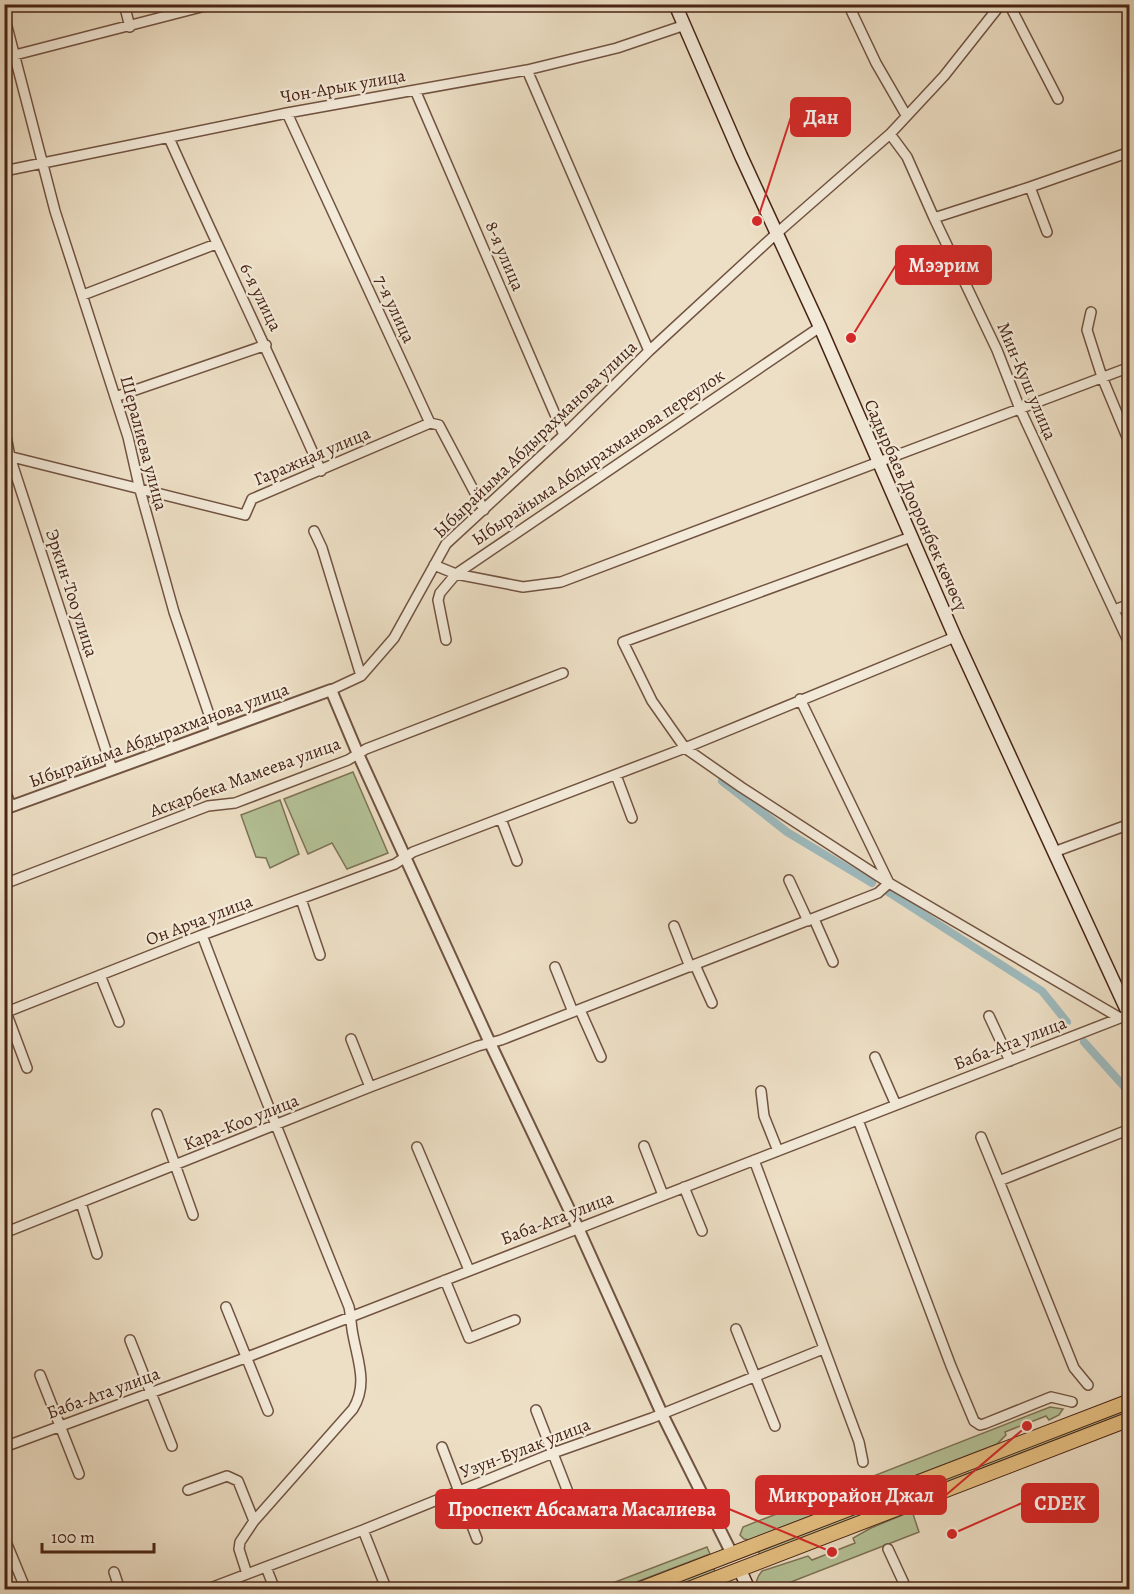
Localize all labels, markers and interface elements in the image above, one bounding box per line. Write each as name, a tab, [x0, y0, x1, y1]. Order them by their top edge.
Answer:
street label: Чон-Арык улица	[279, 63, 408, 109]
callout: Дан	[791, 98, 850, 136]
text: Дан	[804, 104, 839, 131]
street label: 8-я улица	[480, 218, 531, 295]
callout: Мээрим	[896, 246, 991, 284]
text: Мээрим	[908, 252, 980, 279]
street label: 6-я улица	[234, 259, 288, 336]
street label: 7-я улица	[369, 271, 421, 347]
street label: Мин-Куш улица	[991, 318, 1063, 444]
street label: Ыбырайыма Абдырахманова улица	[428, 335, 643, 543]
street label: Ыбырайыма Абдырахманова переулок	[467, 363, 729, 551]
street label: Шералиева улица	[114, 373, 174, 514]
street label: Садырбаев Дооронбек көчөсү	[858, 395, 974, 615]
street label: Гаражная улица	[250, 420, 375, 491]
street label: Эркин-Тоо улица	[40, 526, 104, 661]
street label: Ыбырайыма Абдырахманова улица	[26, 677, 293, 793]
street label: Аскарбека Мамеева улица	[145, 731, 344, 823]
street label: Он Арча улица	[142, 888, 256, 951]
street label: Баба-Ата улица	[950, 1010, 1071, 1076]
street label: Кара-Коо улица	[180, 1088, 303, 1156]
street label: Баба-Ата улица	[497, 1185, 618, 1251]
street label: Баба-Ата улица	[43, 1361, 164, 1425]
street label: Узун-Булак улица	[456, 1412, 594, 1484]
callout: Микрорайон Джал	[756, 1476, 946, 1514]
text: Микрорайон Джал	[768, 1482, 934, 1509]
callout: CDEK	[1022, 1484, 1098, 1522]
callout: Проспект Абсамата Масалиева	[436, 1490, 729, 1528]
text: CDEK	[1034, 1490, 1086, 1517]
text: Проспект Абсамата Масалиева	[448, 1496, 717, 1523]
scale bar	[42, 1516, 154, 1554]
text: 100 m	[51, 1525, 95, 1549]

